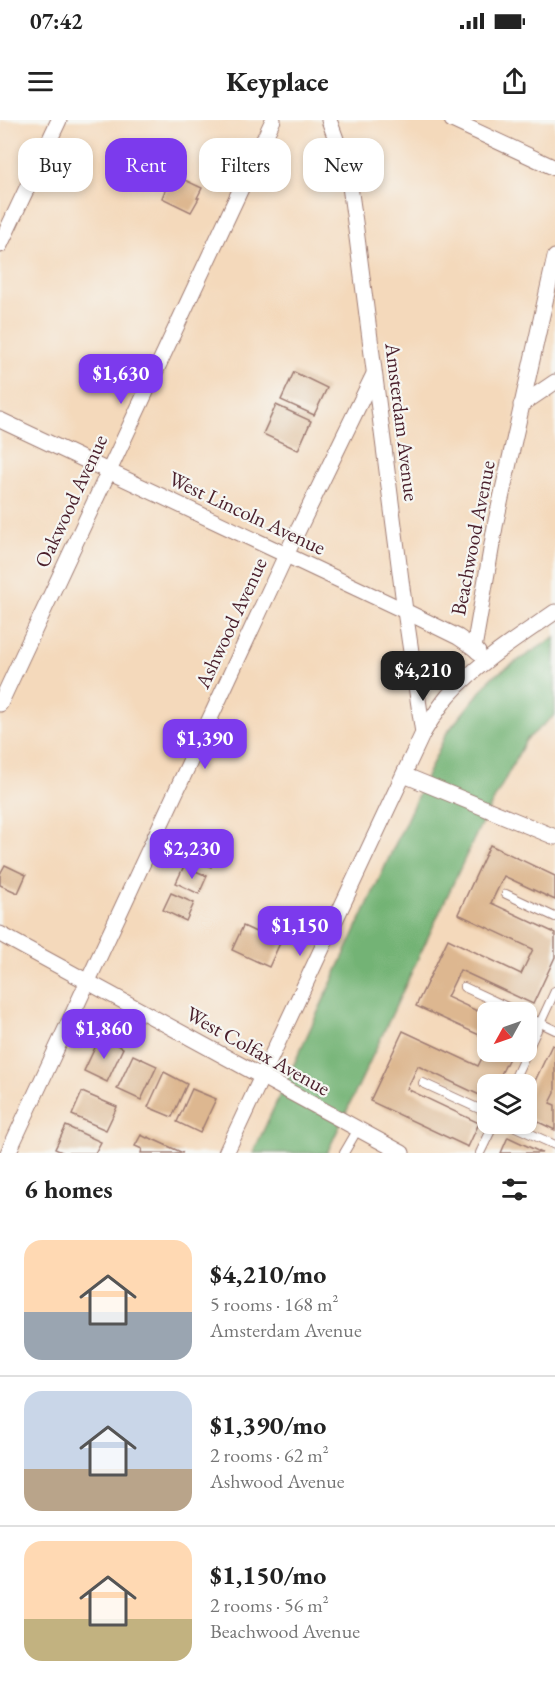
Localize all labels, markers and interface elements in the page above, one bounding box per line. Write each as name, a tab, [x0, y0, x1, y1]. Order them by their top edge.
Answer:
text: 07:42	[30, 7, 83, 36]
text: Keyplace	[226, 64, 329, 99]
icon: menu	[24, 65, 57, 98]
icon: share	[498, 65, 531, 98]
chip: Buy	[18, 138, 93, 192]
chip: Rent	[105, 138, 187, 192]
chip: Filters	[199, 138, 291, 192]
chip: New	[303, 138, 384, 192]
street label: Amsterdam Avenue	[379, 340, 426, 503]
pin: $1,630	[72, 354, 170, 405]
text: $1,630	[93, 360, 149, 386]
street label: Oakwood Avenue	[28, 430, 113, 572]
street label: Beachwood Avenue	[444, 458, 501, 618]
street label: West Lincoln Avenue	[164, 464, 330, 561]
street label: Ashwood Avenue	[188, 553, 273, 693]
pin: $4,210	[374, 651, 472, 702]
text: $4,210	[395, 657, 451, 683]
pin: $1,390	[156, 719, 254, 770]
text: $1,390	[177, 725, 233, 751]
pin: $2,230	[143, 829, 241, 880]
text: $2,230	[164, 835, 220, 861]
pin: $1,150	[251, 906, 349, 957]
text: $1,150	[272, 912, 328, 938]
street label: West Colfax Avenue	[181, 1000, 335, 1101]
north arrow	[477, 1002, 537, 1062]
map controls	[477, 1002, 537, 1134]
pin: $1,860	[55, 1009, 153, 1060]
text: $1,860	[76, 1015, 132, 1041]
button: layers	[477, 1074, 537, 1134]
text: 6 homes	[24, 1172, 113, 1206]
icon: filters	[498, 1173, 531, 1206]
text: $4,210/mo	[210, 1257, 326, 1291]
icon: home	[72, 1264, 144, 1336]
text: 5 rooms · 168 m²	[210, 1291, 338, 1317]
text: Amsterdam Avenue	[210, 1317, 362, 1343]
text: $1,390/mo	[210, 1408, 326, 1442]
icon: home	[72, 1415, 144, 1487]
text: 2 rooms · 62 m²	[210, 1442, 329, 1468]
text: Ashwood Avenue	[210, 1468, 345, 1494]
text: $1,150/mo	[210, 1558, 326, 1592]
icon: home	[72, 1565, 144, 1637]
text: 2 rooms · 56 m²	[210, 1592, 329, 1618]
text: Beachwood Avenue	[210, 1618, 360, 1644]

